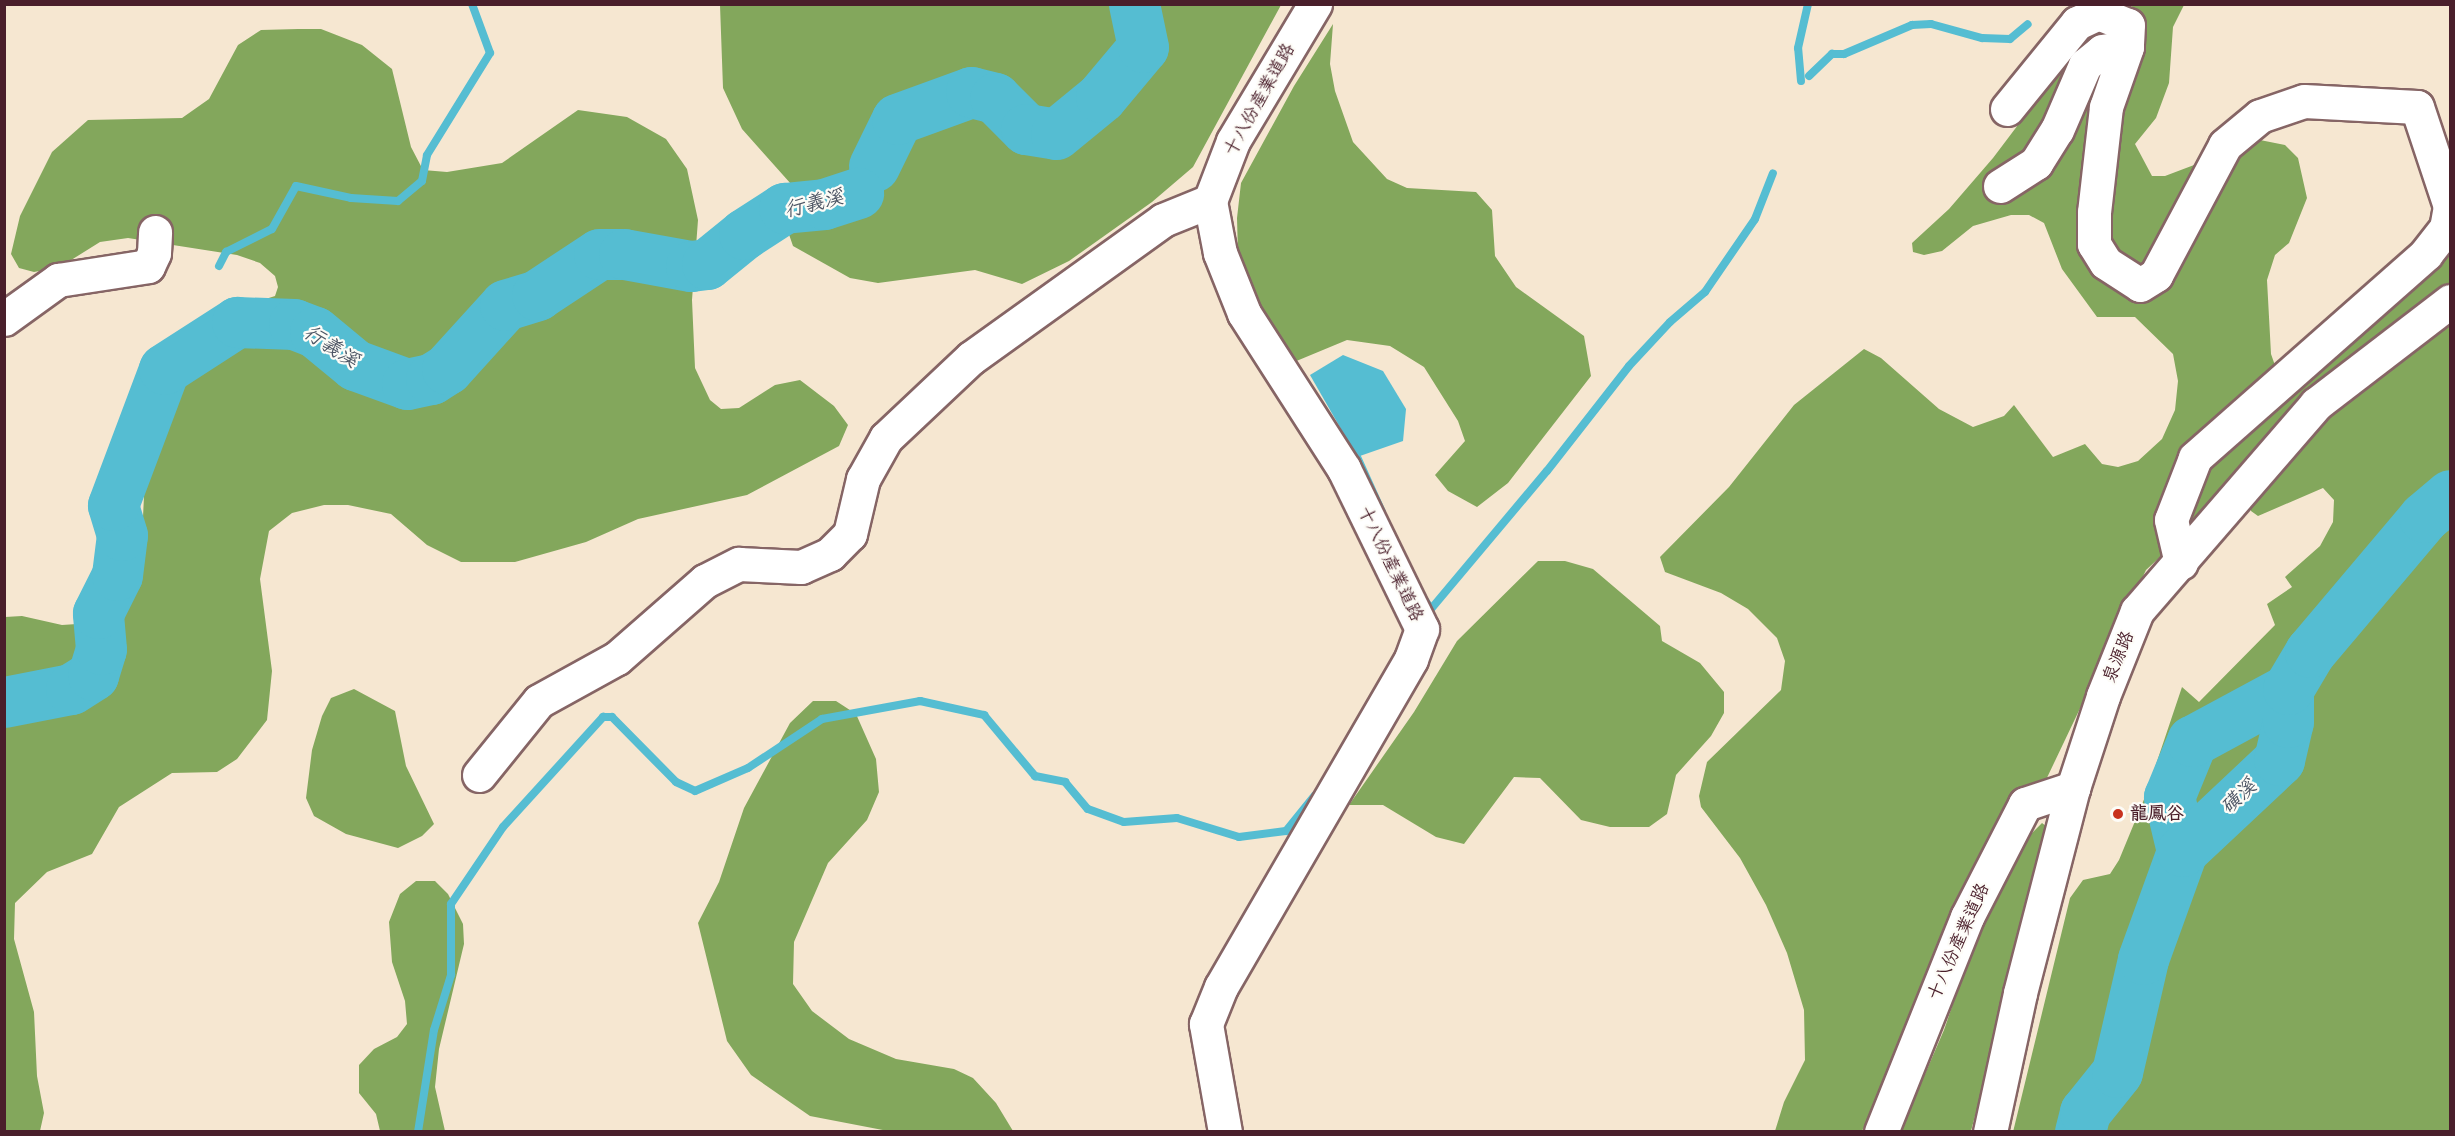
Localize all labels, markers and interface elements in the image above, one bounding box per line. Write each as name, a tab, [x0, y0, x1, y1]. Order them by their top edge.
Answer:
street label: 十八份產業道路	[1220, 40, 1300, 160]
water label: 行義溪	[782, 185, 846, 223]
water label: 行義溪	[299, 321, 363, 373]
street label: 十八份產業道路	[1353, 503, 1427, 625]
street label: 泉源路	[2099, 628, 2139, 686]
water label: 磺溪	[2216, 775, 2262, 819]
place label: 龍鳳谷	[2130, 803, 2184, 825]
marker: 龍鳳谷	[2111, 807, 2125, 821]
street label: 十八份產業道路	[1924, 880, 1994, 1004]

